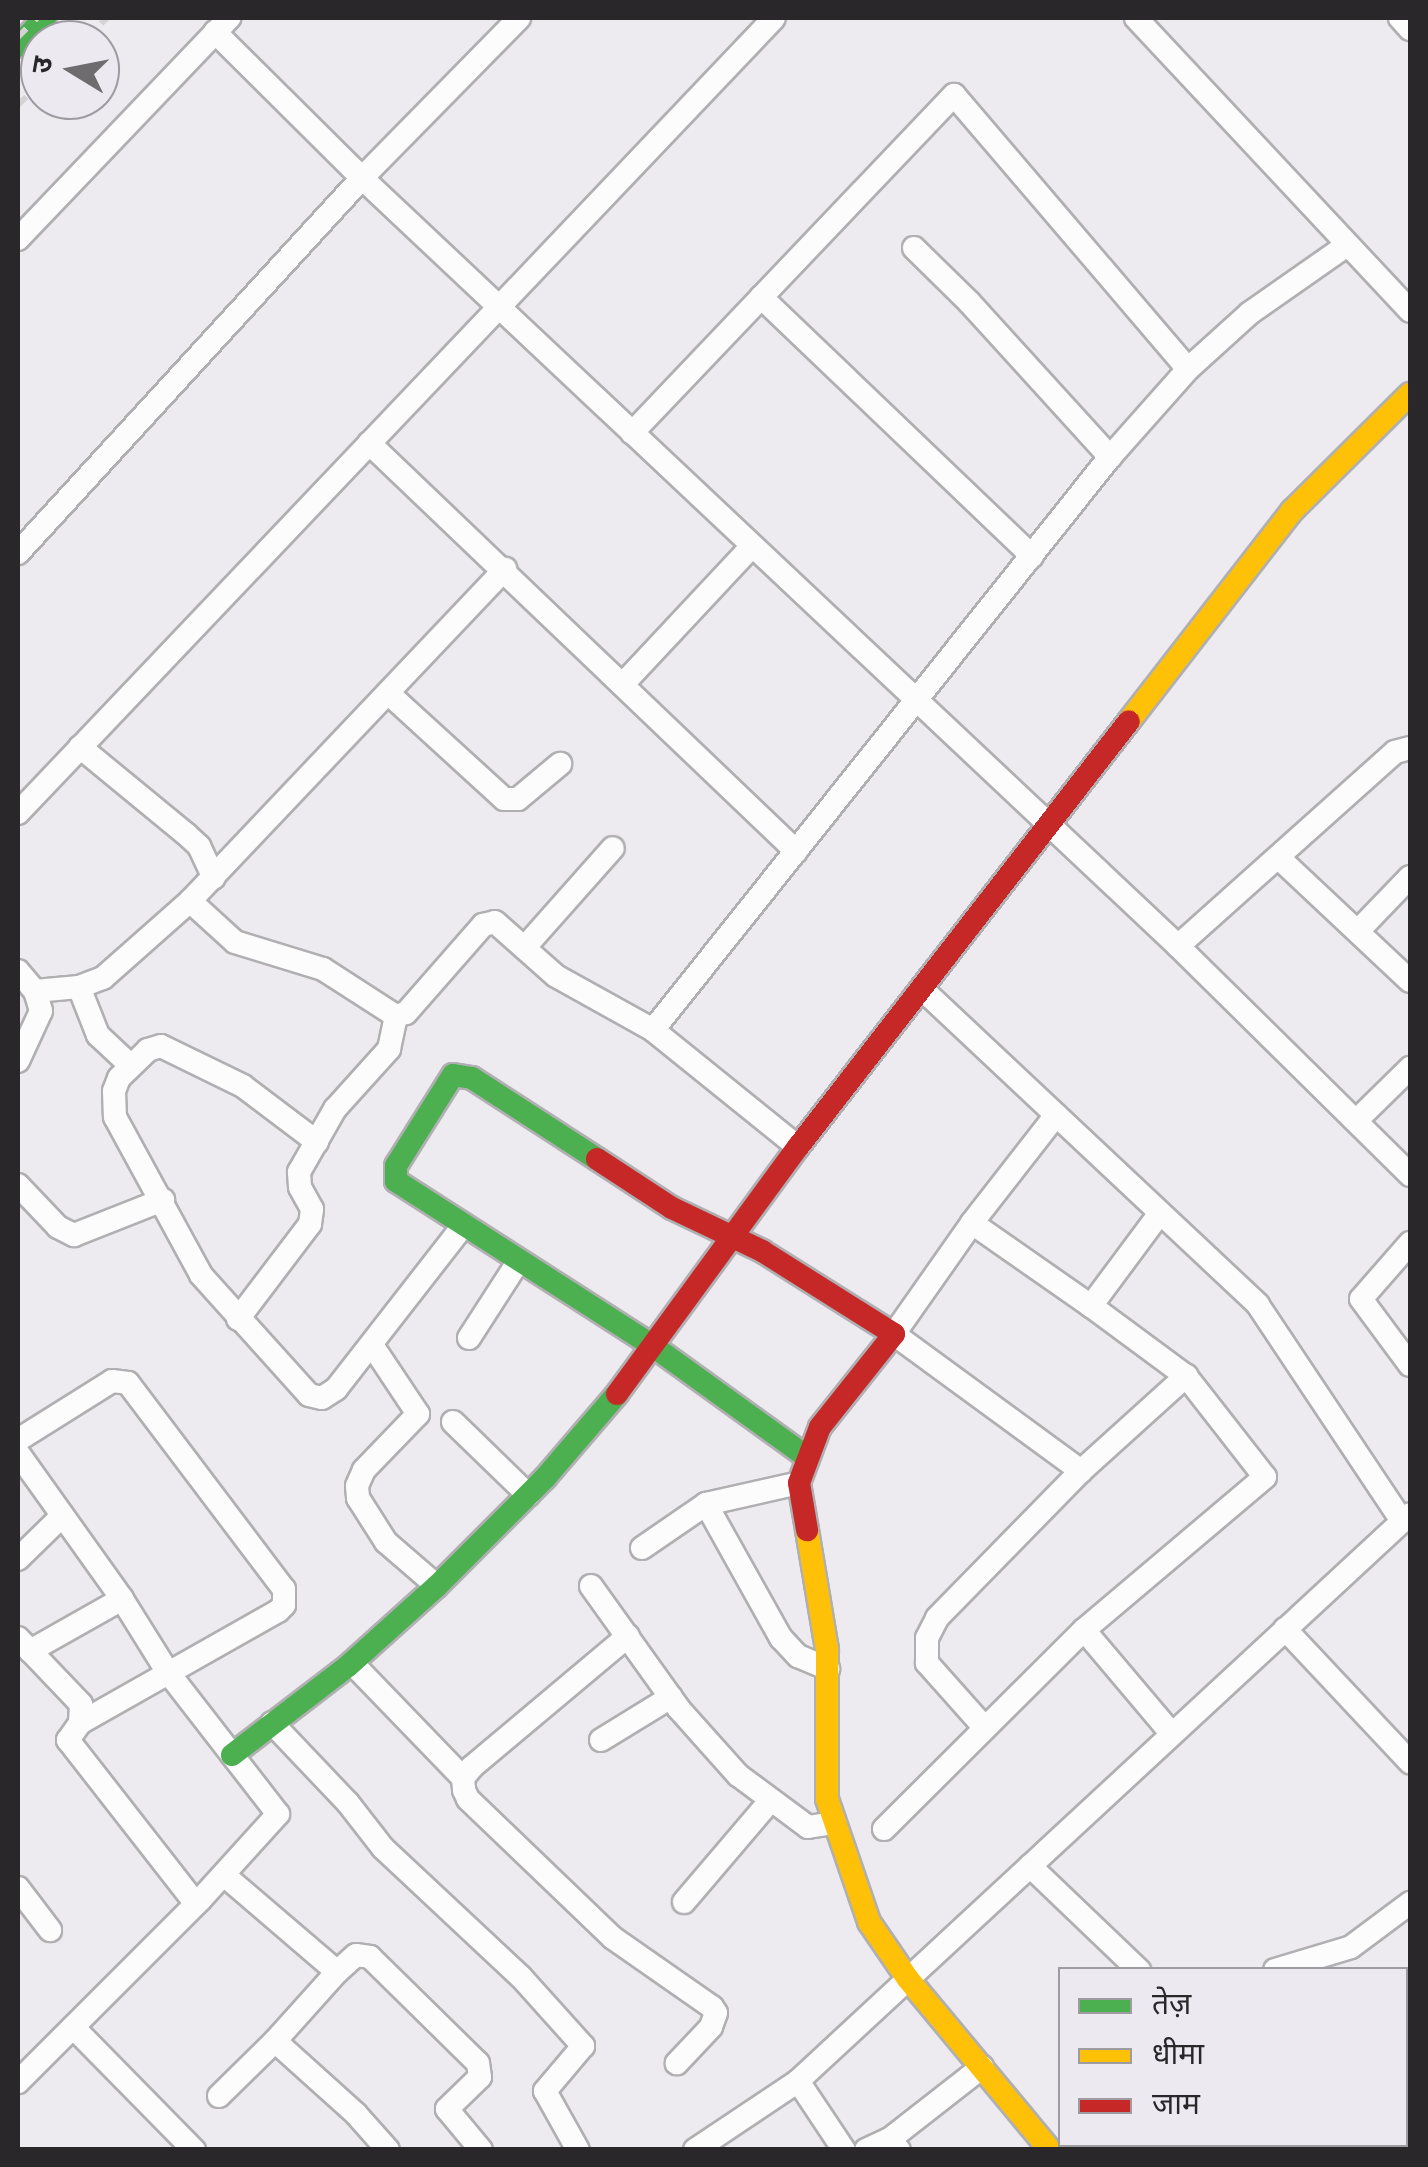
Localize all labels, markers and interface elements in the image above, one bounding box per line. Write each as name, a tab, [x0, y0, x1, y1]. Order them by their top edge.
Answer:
north arrow	[20, 20, 120, 120]
text: उ	[24, 54, 60, 76]
legend	[1058, 1967, 1408, 2147]
text: तेज़	[1152, 1986, 1191, 2022]
text: धीमा	[1152, 2036, 1204, 2072]
text: जाम	[1152, 2086, 1200, 2122]

